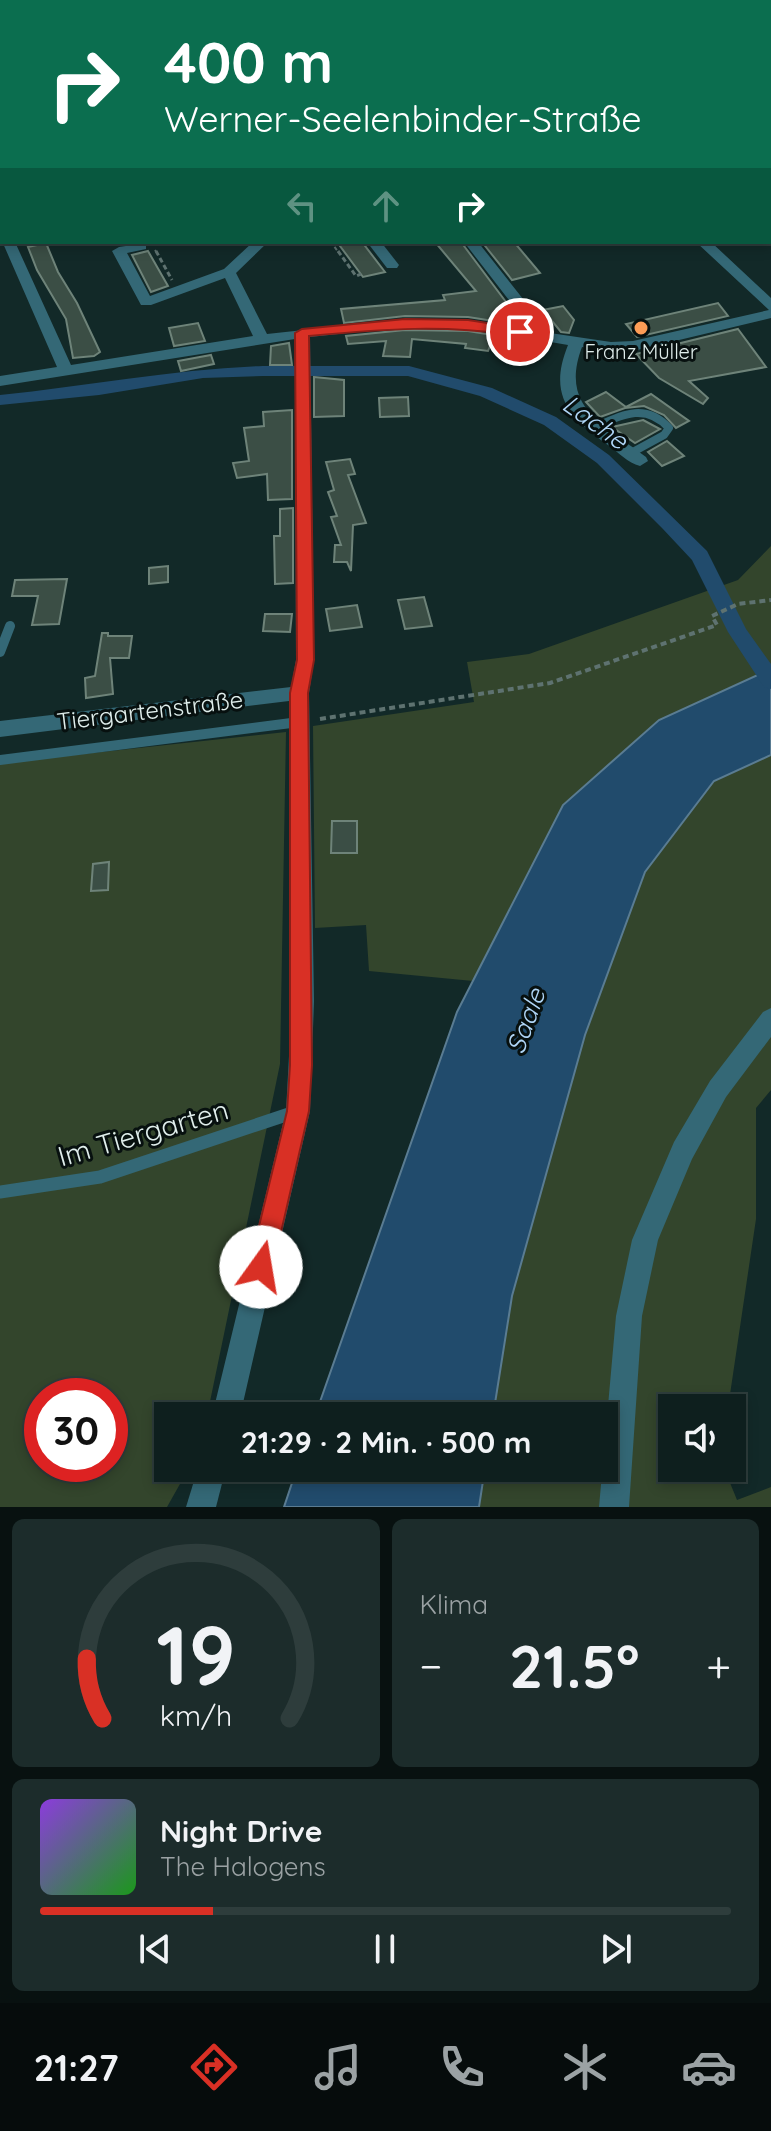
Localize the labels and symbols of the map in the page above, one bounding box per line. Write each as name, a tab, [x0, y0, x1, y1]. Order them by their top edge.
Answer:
pin	[486, 298, 554, 366]
marker: Franz Müller	[632, 319, 650, 337]
place label: Franz Müller	[584, 339, 698, 364]
water label: Lache	[556, 387, 635, 457]
street label: Tiergartenstraße	[55, 684, 245, 736]
water label: Saale	[499, 983, 553, 1058]
street label: Im Tiergarten	[54, 1091, 232, 1174]
position arrow	[219, 1225, 303, 1309]
speed limit sign: 30	[24, 1378, 128, 1482]

